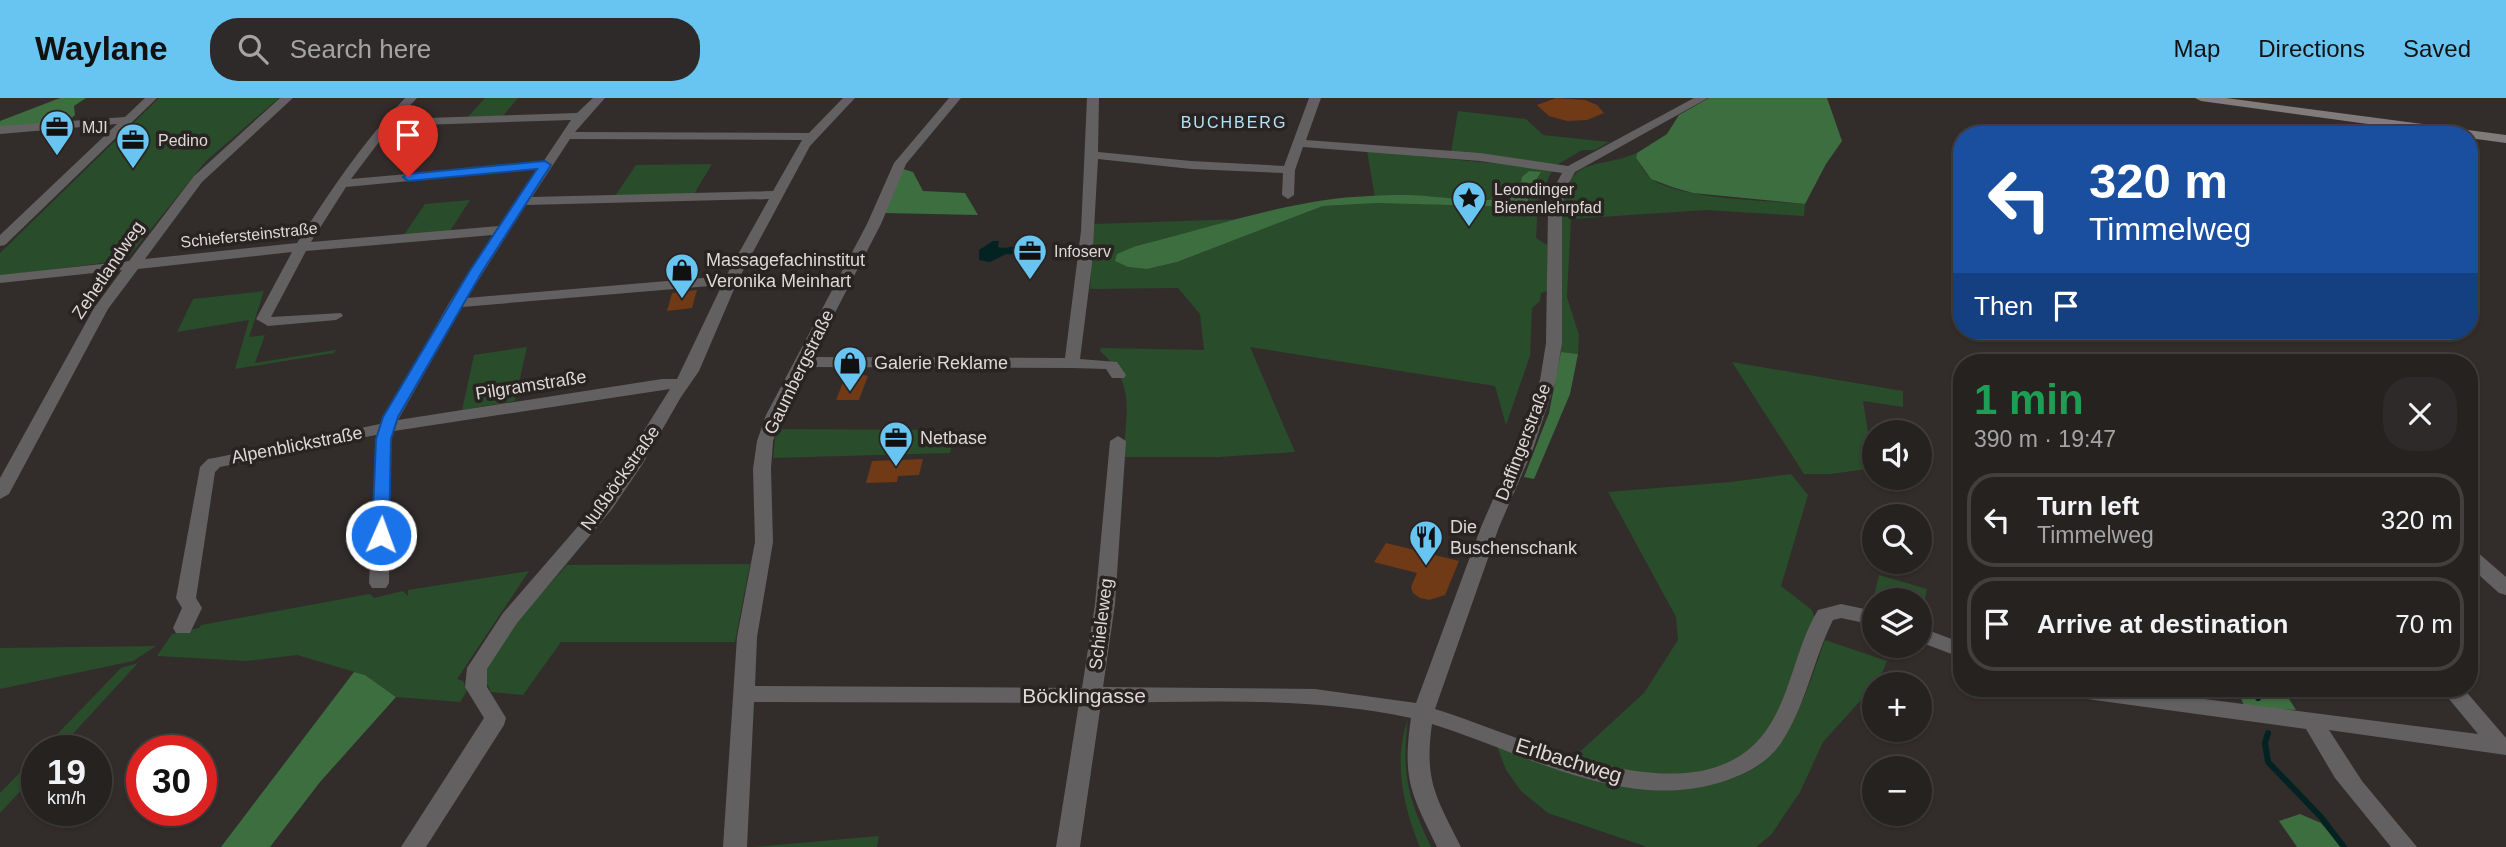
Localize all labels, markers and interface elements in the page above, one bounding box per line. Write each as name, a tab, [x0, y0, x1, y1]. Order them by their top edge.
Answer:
search box	[210, 18, 700, 81]
text: Waylane	[35, 30, 168, 67]
icon: search	[234, 30, 272, 68]
text: Search here	[290, 34, 431, 64]
text: Map	[2174, 35, 2220, 62]
text: Directions	[2258, 35, 2365, 62]
text: Saved	[2403, 35, 2471, 62]
pin	[378, 105, 438, 177]
office icon: MJI	[38, 108, 76, 157]
district label: BUCHBERG	[1181, 114, 1287, 131]
icon: arrive	[389, 116, 427, 154]
place label: MJI	[82, 119, 108, 136]
office icon: Pedino	[114, 121, 152, 170]
place label: Pedino	[158, 132, 208, 149]
icon: left	[1974, 154, 2065, 245]
text: 320 m	[2089, 154, 2228, 208]
place icon: Leondinger Bienenlehrpfad	[1450, 179, 1488, 228]
place label: Leondinger Bienenlehrpfad	[1494, 181, 1602, 216]
text: Timmelweg	[2089, 211, 2251, 247]
street label: Zehetlandweg	[68, 218, 148, 322]
street label: Schiefersteinstraße	[180, 219, 319, 251]
office icon: Infoserv	[1011, 232, 1049, 281]
place label: Infoserv	[1054, 243, 1111, 260]
place label: Massagefachinstitut Veronika Meinhart	[706, 250, 865, 291]
shop icon: Massagefachinstitut Veronika Meinhart	[663, 251, 701, 300]
icon: arrive	[2047, 287, 2085, 325]
text: Then	[1974, 291, 2033, 321]
street label: Gaumbergstraße	[760, 306, 838, 438]
shop icon: Galerie Reklame	[831, 344, 869, 393]
place label: Galerie Reklame	[874, 353, 1008, 373]
street label: Pilgramstraße	[474, 366, 588, 404]
text: 1 min	[1974, 376, 2084, 423]
button: close	[2383, 377, 2457, 451]
street label: Daffingerstraße	[1491, 381, 1555, 503]
office icon: Netbase	[877, 419, 915, 468]
map controls	[1862, 420, 1932, 826]
button: sound	[1862, 420, 1932, 490]
street label: Alpenblickstraße	[230, 422, 364, 468]
street label: Nußböckstraße	[577, 422, 663, 534]
text: 390 m · 19:47	[1974, 426, 2116, 452]
place label: Netbase	[920, 428, 987, 448]
text: Turn left	[2037, 491, 2139, 521]
position arrow	[344, 498, 418, 572]
icon: left	[1978, 501, 2016, 539]
button: search	[1862, 504, 1932, 574]
text: 320 m	[2381, 505, 2453, 535]
place label: Die Buschenschank	[1450, 517, 1578, 558]
restaurant icon: Die Buschenschank	[1407, 518, 1445, 567]
text: Timmelweg	[2037, 522, 2154, 548]
street label: Schieleweg	[1085, 577, 1117, 671]
button: layers	[1862, 588, 1932, 658]
icon: arrive	[1978, 605, 2016, 643]
text: Arrive at destination	[2037, 609, 2288, 639]
text: 70 m	[2395, 609, 2453, 639]
button: +	[1862, 672, 1932, 742]
street label: Böcklingasse	[1022, 684, 1146, 707]
street label: Erlbachweg	[1513, 733, 1625, 787]
speed limit sign: 30	[126, 735, 217, 826]
text: 19	[47, 752, 86, 791]
button: −	[1862, 756, 1932, 826]
text: km/h	[47, 788, 86, 808]

